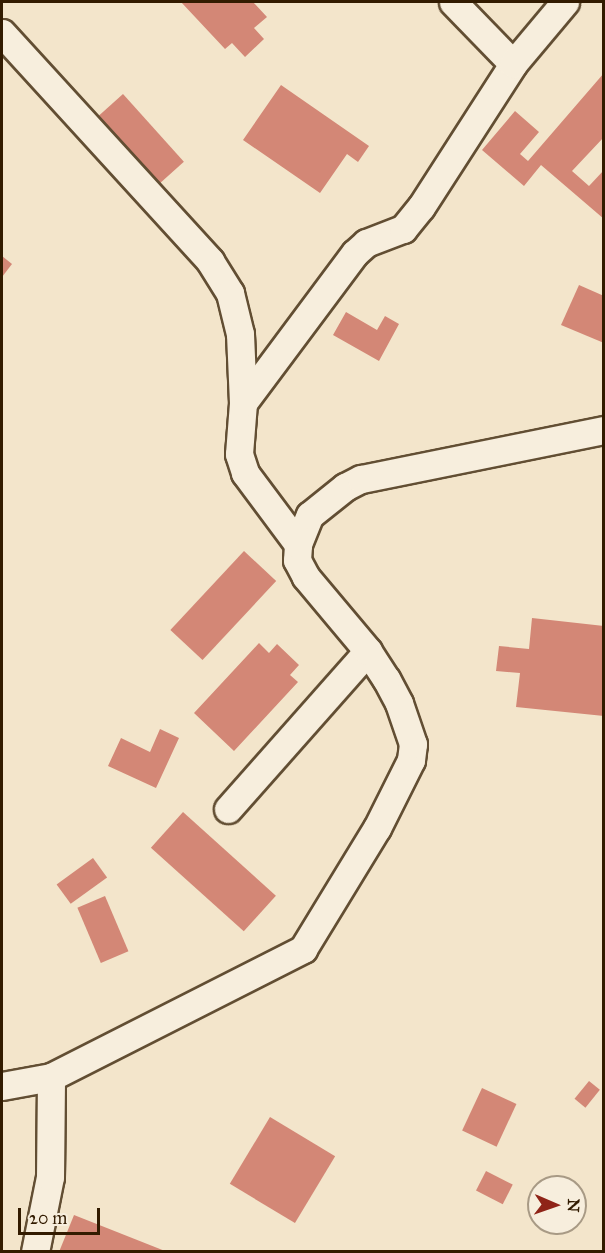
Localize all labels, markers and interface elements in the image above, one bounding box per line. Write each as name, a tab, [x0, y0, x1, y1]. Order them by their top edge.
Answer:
north arrow	[527, 1175, 587, 1235]
scale bar	[21, 1196, 104, 1234]
text: N	[564, 1198, 583, 1213]
text: 20 m	[29, 1207, 67, 1229]

